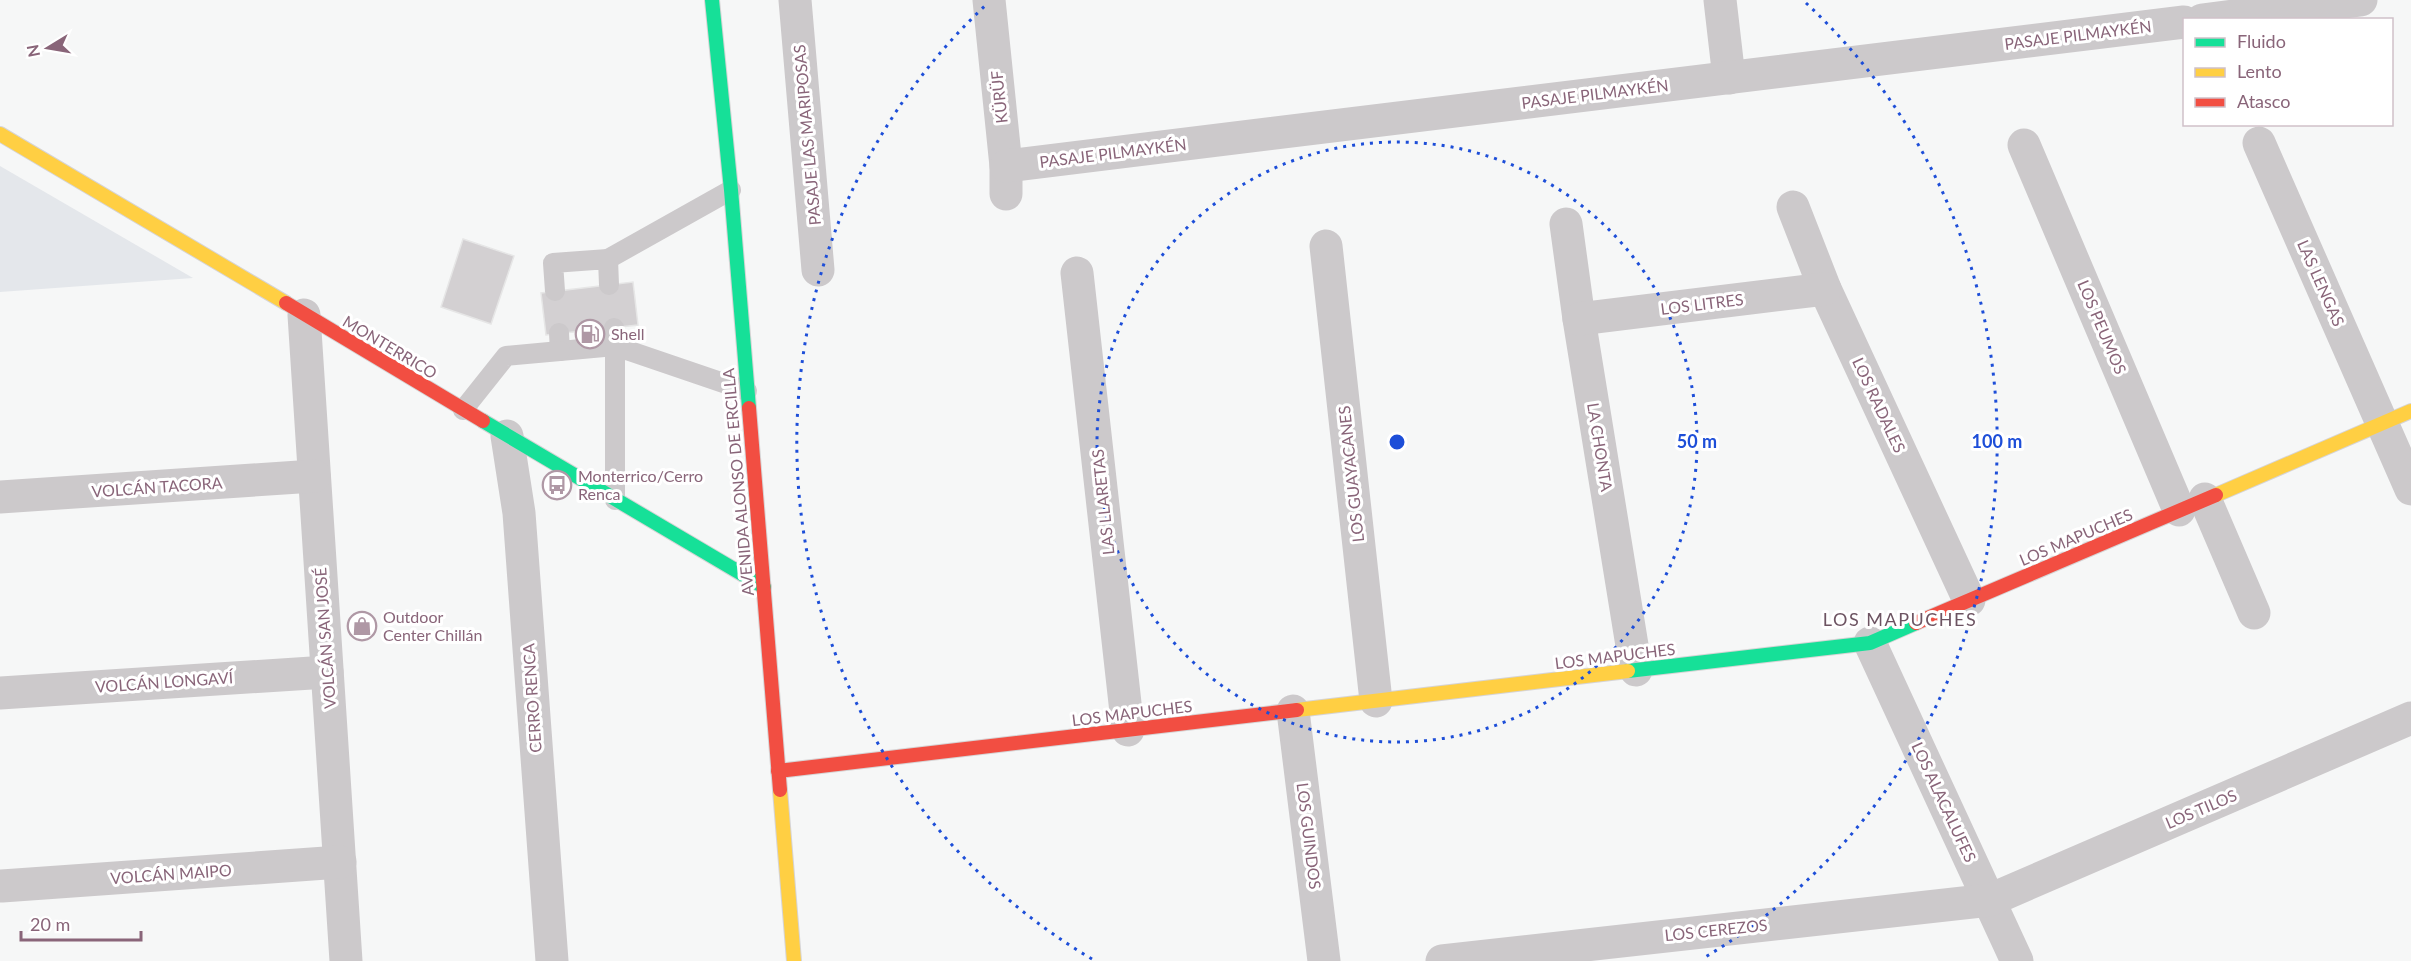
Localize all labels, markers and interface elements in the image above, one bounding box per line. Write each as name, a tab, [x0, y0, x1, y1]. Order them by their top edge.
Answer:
street label: PASAJE PILMAYKÉN	[2003, 16, 2153, 53]
north arrow	[18, 18, 78, 78]
legend	[2183, 18, 2393, 126]
text: Fluido	[2237, 30, 2286, 52]
text: N	[22, 43, 43, 59]
street label: PASAJE LAS MARIPOSAS	[789, 44, 824, 226]
text: Lento	[2237, 60, 2282, 82]
street label: KÜRÜF	[986, 70, 1011, 124]
street label: PASAJE PILMAYKÉN	[1520, 75, 1670, 112]
text: Atasco	[2237, 90, 2290, 112]
street label: PASAJE PILMAYKÉN	[1038, 134, 1188, 171]
street label: LAS LENGAS	[2294, 237, 2349, 329]
street label: LOS PEUMOS	[2074, 277, 2131, 377]
street label: LOS LITRES	[1659, 289, 1744, 318]
street label: MONTERRICO	[340, 311, 441, 382]
fuel station icon: Shell	[574, 318, 606, 350]
place label: Shell	[611, 324, 644, 343]
street label: LOS RADALES	[1849, 354, 1910, 455]
street label: AVENIDA ALONSO DE ERCILLA	[718, 367, 757, 597]
street label: LA CHONTA	[1584, 401, 1617, 493]
street label: LOS GUAYACANES	[1334, 405, 1367, 543]
text: 50 m	[1677, 430, 1717, 452]
text: 100 m	[1972, 430, 2022, 452]
centre of rings	[1387, 432, 1407, 452]
street label: LAS LLARETAS	[1088, 448, 1118, 556]
place label: Monterrico/Cerro Renca	[578, 466, 703, 503]
bus stop icon: Monterrico/Cerro Renca	[541, 469, 573, 501]
street label: VOLCÁN TACORA	[91, 472, 223, 501]
street label: LOS MAPUCHES	[2016, 504, 2135, 569]
street label: VOLCÁN SAN JOSÉ	[310, 567, 339, 709]
place label: Outdoor Center Chillán	[383, 607, 482, 644]
district label: LOS MAPUCHES	[1823, 608, 1977, 630]
shop icon: Outdoor Center Chillán	[346, 610, 378, 642]
street label: LOS MAPUCHES	[1554, 639, 1676, 672]
street label: CERRO RENCA	[518, 642, 545, 753]
street label: VOLCÁN LONGAVÍ	[94, 667, 235, 696]
street label: LOS MAPUCHES	[1071, 696, 1193, 729]
street label: LOS ALACALUFES	[1908, 739, 1981, 865]
street label: LOS GUINDOS	[1294, 782, 1325, 890]
street label: LOS TILOS	[2162, 785, 2239, 832]
street label: VOLCÁN MAIPO	[110, 860, 232, 887]
scale bar	[21, 904, 141, 942]
text: 20 m	[30, 913, 70, 935]
street label: LOS CEREZOS	[1664, 915, 1768, 944]

